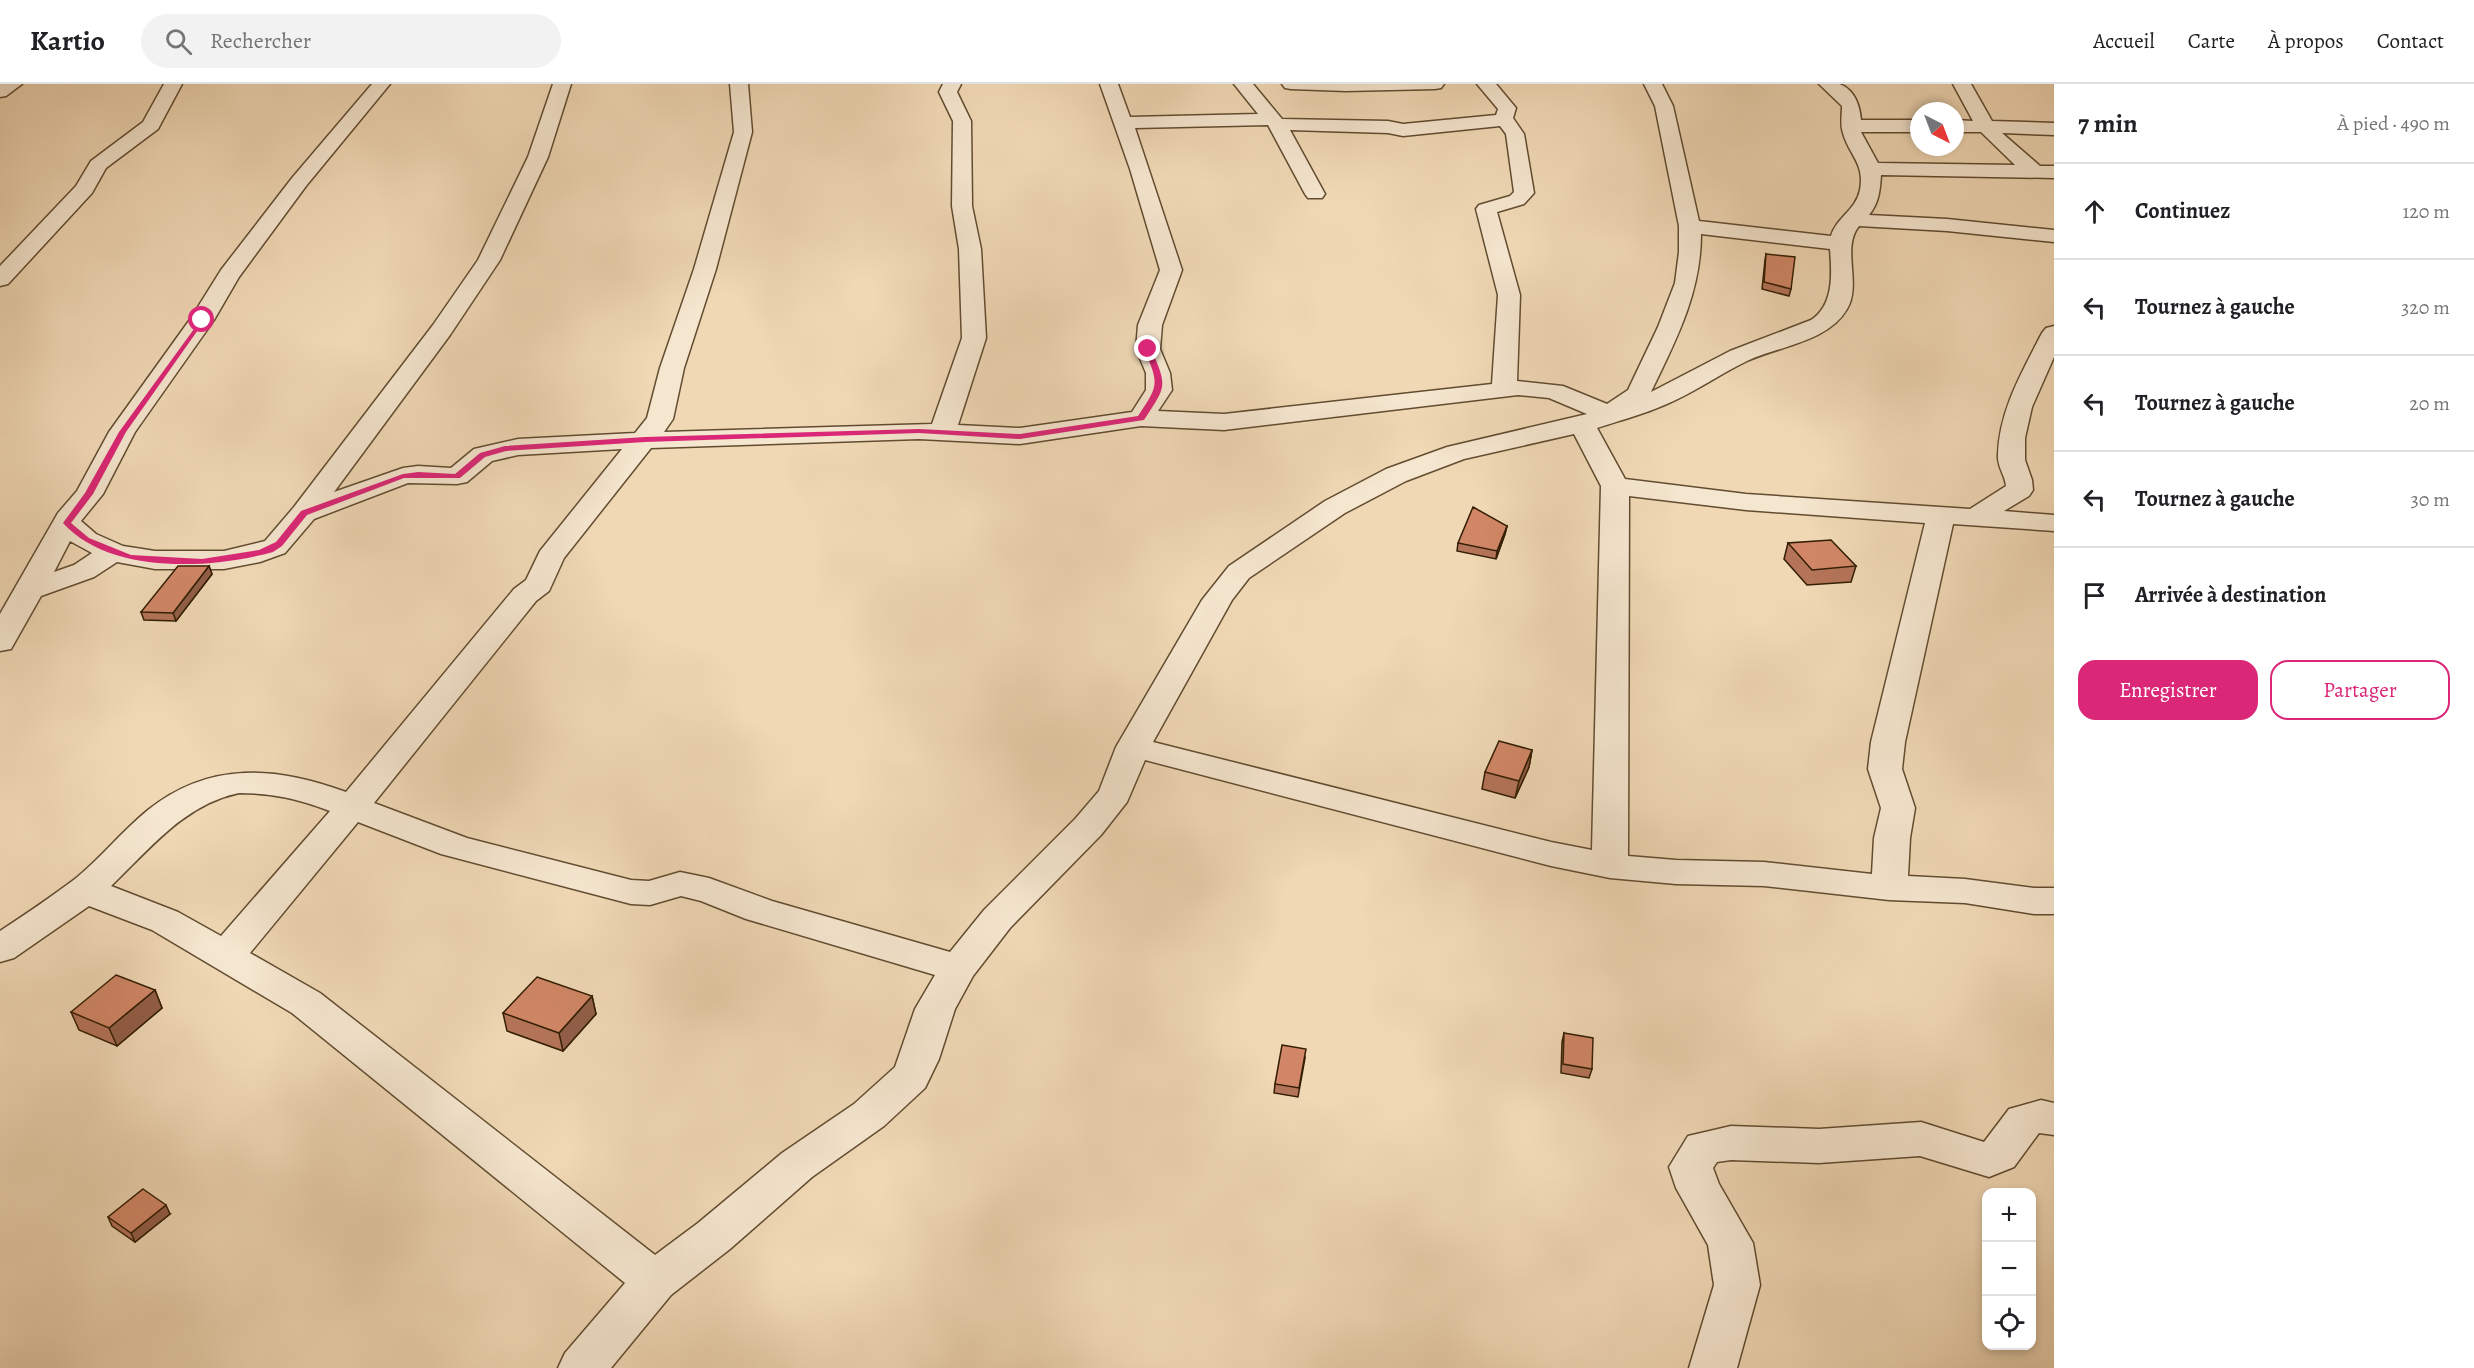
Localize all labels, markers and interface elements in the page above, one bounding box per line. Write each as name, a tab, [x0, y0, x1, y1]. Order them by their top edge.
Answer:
search box	[141, 14, 561, 68]
text: Kartio	[30, 22, 105, 60]
icon: search	[162, 25, 195, 58]
text: Rechercher	[210, 26, 311, 56]
text: Accueil	[2093, 27, 2155, 55]
text: Carte	[2188, 27, 2235, 55]
text: À propos	[2268, 27, 2344, 55]
text: Contact	[2377, 27, 2444, 55]
north arrow	[1910, 102, 1964, 156]
text: 7 min	[2078, 106, 2138, 141]
text: À pied · 490 m	[2337, 110, 2450, 137]
icon: ahead	[2078, 195, 2111, 228]
text: Continuez	[2135, 196, 2230, 226]
text: 120 m	[2402, 198, 2450, 225]
icon: left	[2078, 291, 2111, 324]
text: Tournez à gauche	[2135, 292, 2295, 322]
text: 320 m	[2401, 294, 2450, 321]
route start	[188, 306, 214, 332]
route end	[1134, 335, 1160, 361]
icon: left	[2078, 387, 2111, 420]
text: Tournez à gauche	[2135, 388, 2295, 418]
text: 20 m	[2409, 390, 2450, 417]
icon: left	[2078, 483, 2111, 516]
text: Tournez à gauche	[2135, 484, 2295, 514]
text: 30 m	[2410, 486, 2450, 513]
icon: arrive	[2078, 579, 2111, 612]
text: Arrivée à destination	[2135, 580, 2326, 610]
button: Enregistrer	[2078, 660, 2258, 720]
button: Partager	[2270, 660, 2450, 720]
map controls	[1982, 1188, 2036, 1350]
button: +	[1982, 1188, 2036, 1242]
button: −	[1982, 1242, 2036, 1296]
button: locate	[1982, 1296, 2036, 1350]

